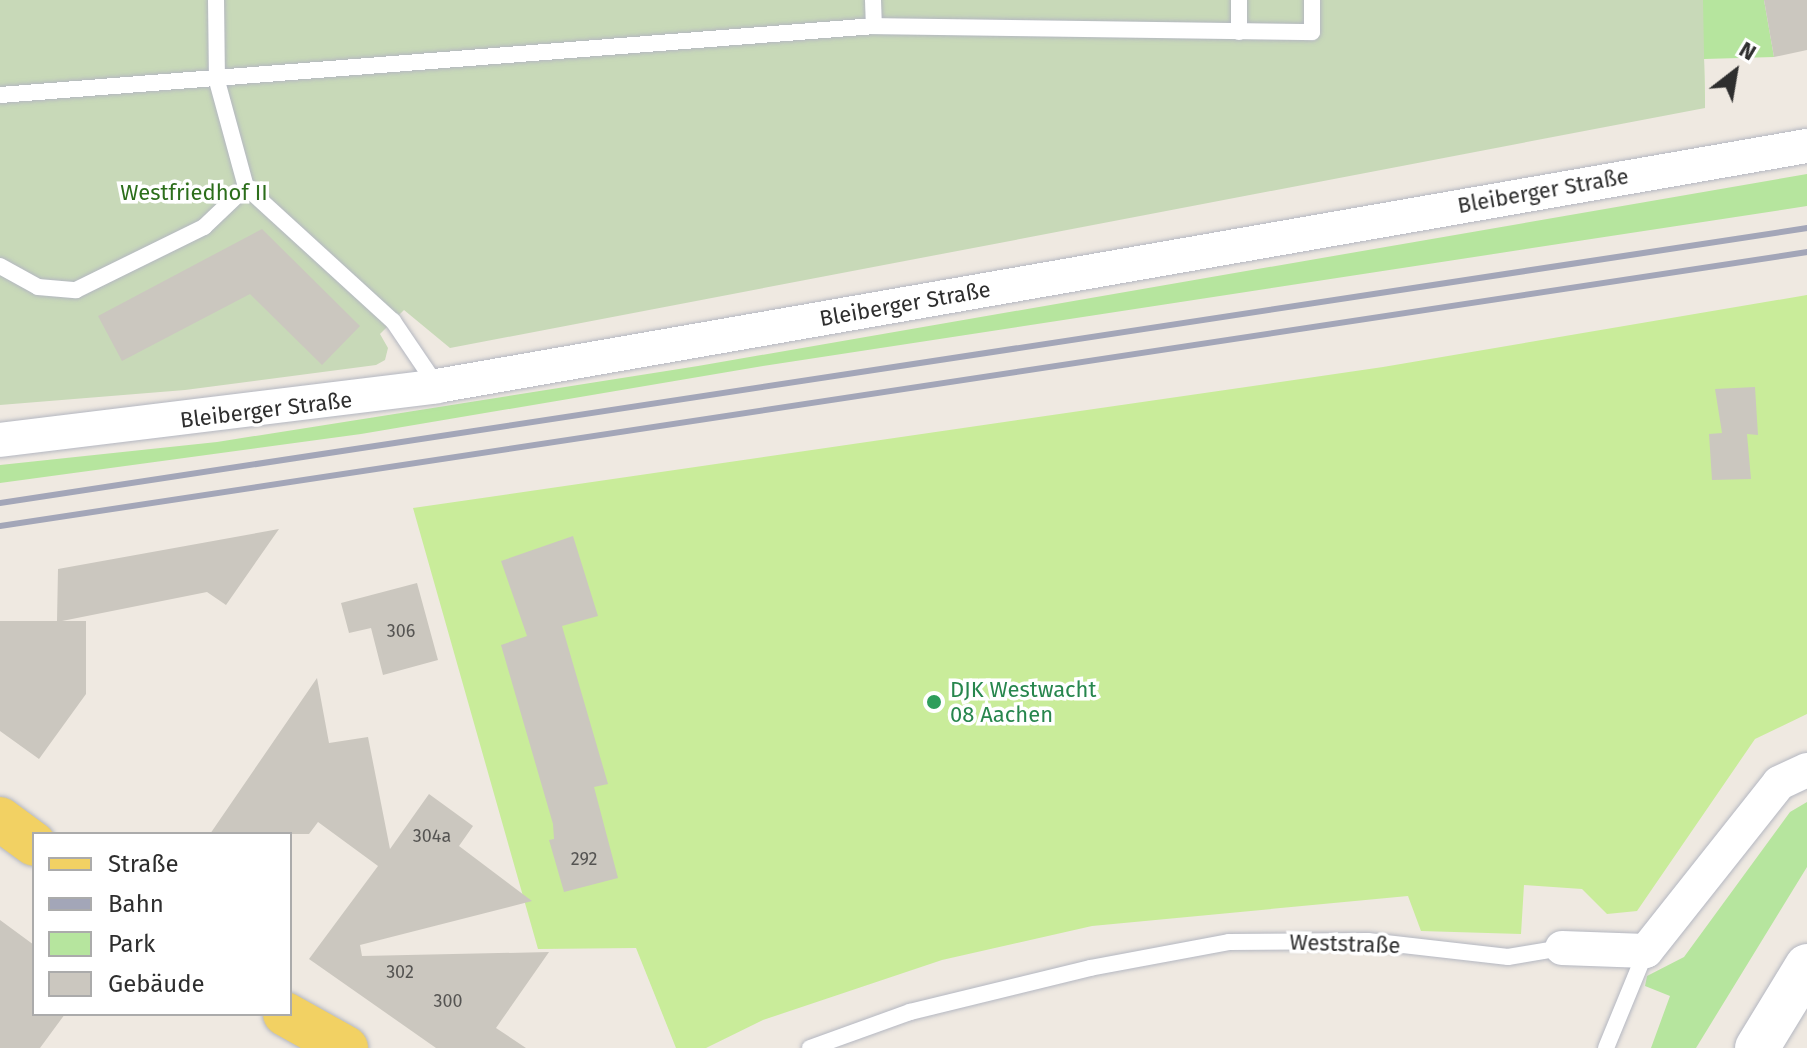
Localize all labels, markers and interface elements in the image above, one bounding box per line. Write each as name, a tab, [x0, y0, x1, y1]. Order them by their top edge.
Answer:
north arrow	[1695, 32, 1775, 112]
text: N	[1734, 36, 1761, 66]
street label: Bleiberger Straße	[1455, 163, 1631, 219]
park label: Westfriedhof II	[120, 180, 268, 206]
street label: Bleiberger Straße	[817, 276, 993, 332]
street label: Bleiberger Straße	[178, 386, 354, 434]
house number: 306	[387, 620, 415, 642]
place label: DJK Westwacht 08 Aachen	[950, 676, 1096, 728]
marker: DJK Westwacht 08 Aachen	[925, 693, 943, 711]
house number: 304a	[413, 825, 451, 847]
legend	[32, 832, 292, 1016]
house number: 292	[571, 848, 597, 870]
text: Straße	[108, 850, 179, 878]
text: Bahn	[108, 890, 164, 918]
street label: Weststraße	[1289, 929, 1401, 959]
text: Park	[108, 930, 155, 958]
house number: 302	[386, 961, 414, 983]
text: Gebäude	[108, 970, 205, 998]
house number: 300	[433, 990, 463, 1012]

